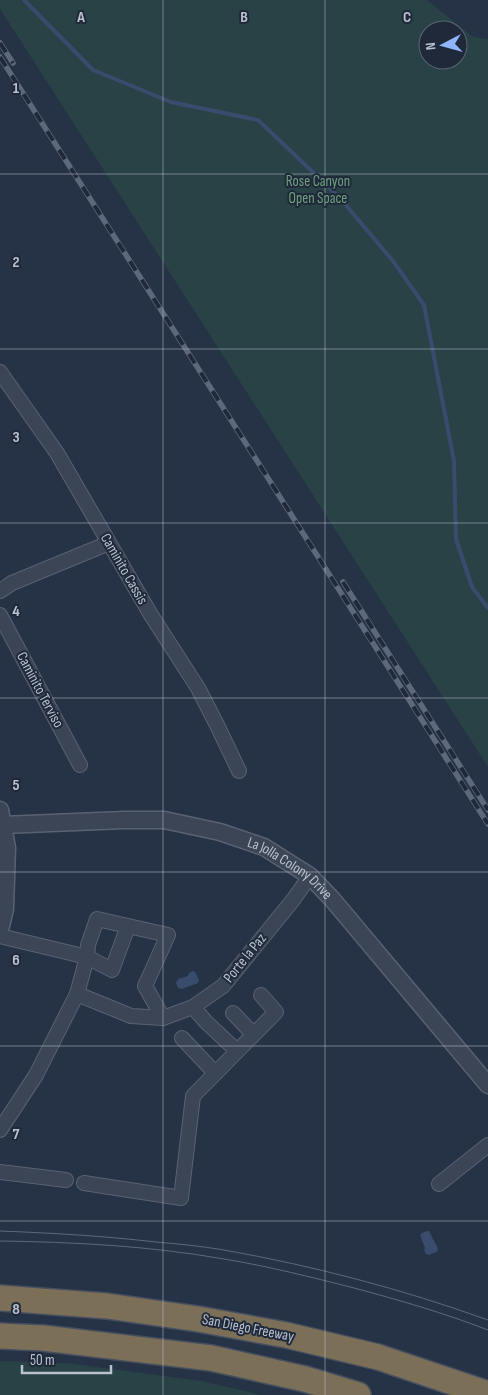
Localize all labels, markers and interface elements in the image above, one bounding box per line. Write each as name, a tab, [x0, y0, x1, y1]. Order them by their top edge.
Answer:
text: A	[76, 8, 85, 27]
text: B	[240, 8, 248, 27]
text: C	[403, 8, 411, 27]
north arrow	[418, 20, 468, 70]
text: N	[422, 42, 439, 51]
text: 1	[13, 79, 20, 98]
park label: Rose Canyon Open Space	[286, 172, 350, 208]
text: 2	[12, 253, 20, 272]
text: 3	[12, 428, 20, 447]
street label: Caminito Cassis	[96, 530, 152, 608]
text: 4	[12, 602, 20, 621]
street label: Caminito Terviso	[12, 649, 68, 731]
text: 5	[12, 776, 20, 795]
street label: La Jolla Colony Drive	[245, 833, 337, 903]
street label: Porte la Paz	[219, 929, 271, 987]
text: 6	[12, 951, 20, 970]
text: 7	[13, 1125, 20, 1144]
text: 8	[12, 1300, 20, 1319]
street label: San Diego Freeway	[200, 1310, 296, 1346]
scale bar	[22, 1342, 111, 1374]
text: 50 m	[30, 1351, 55, 1370]

